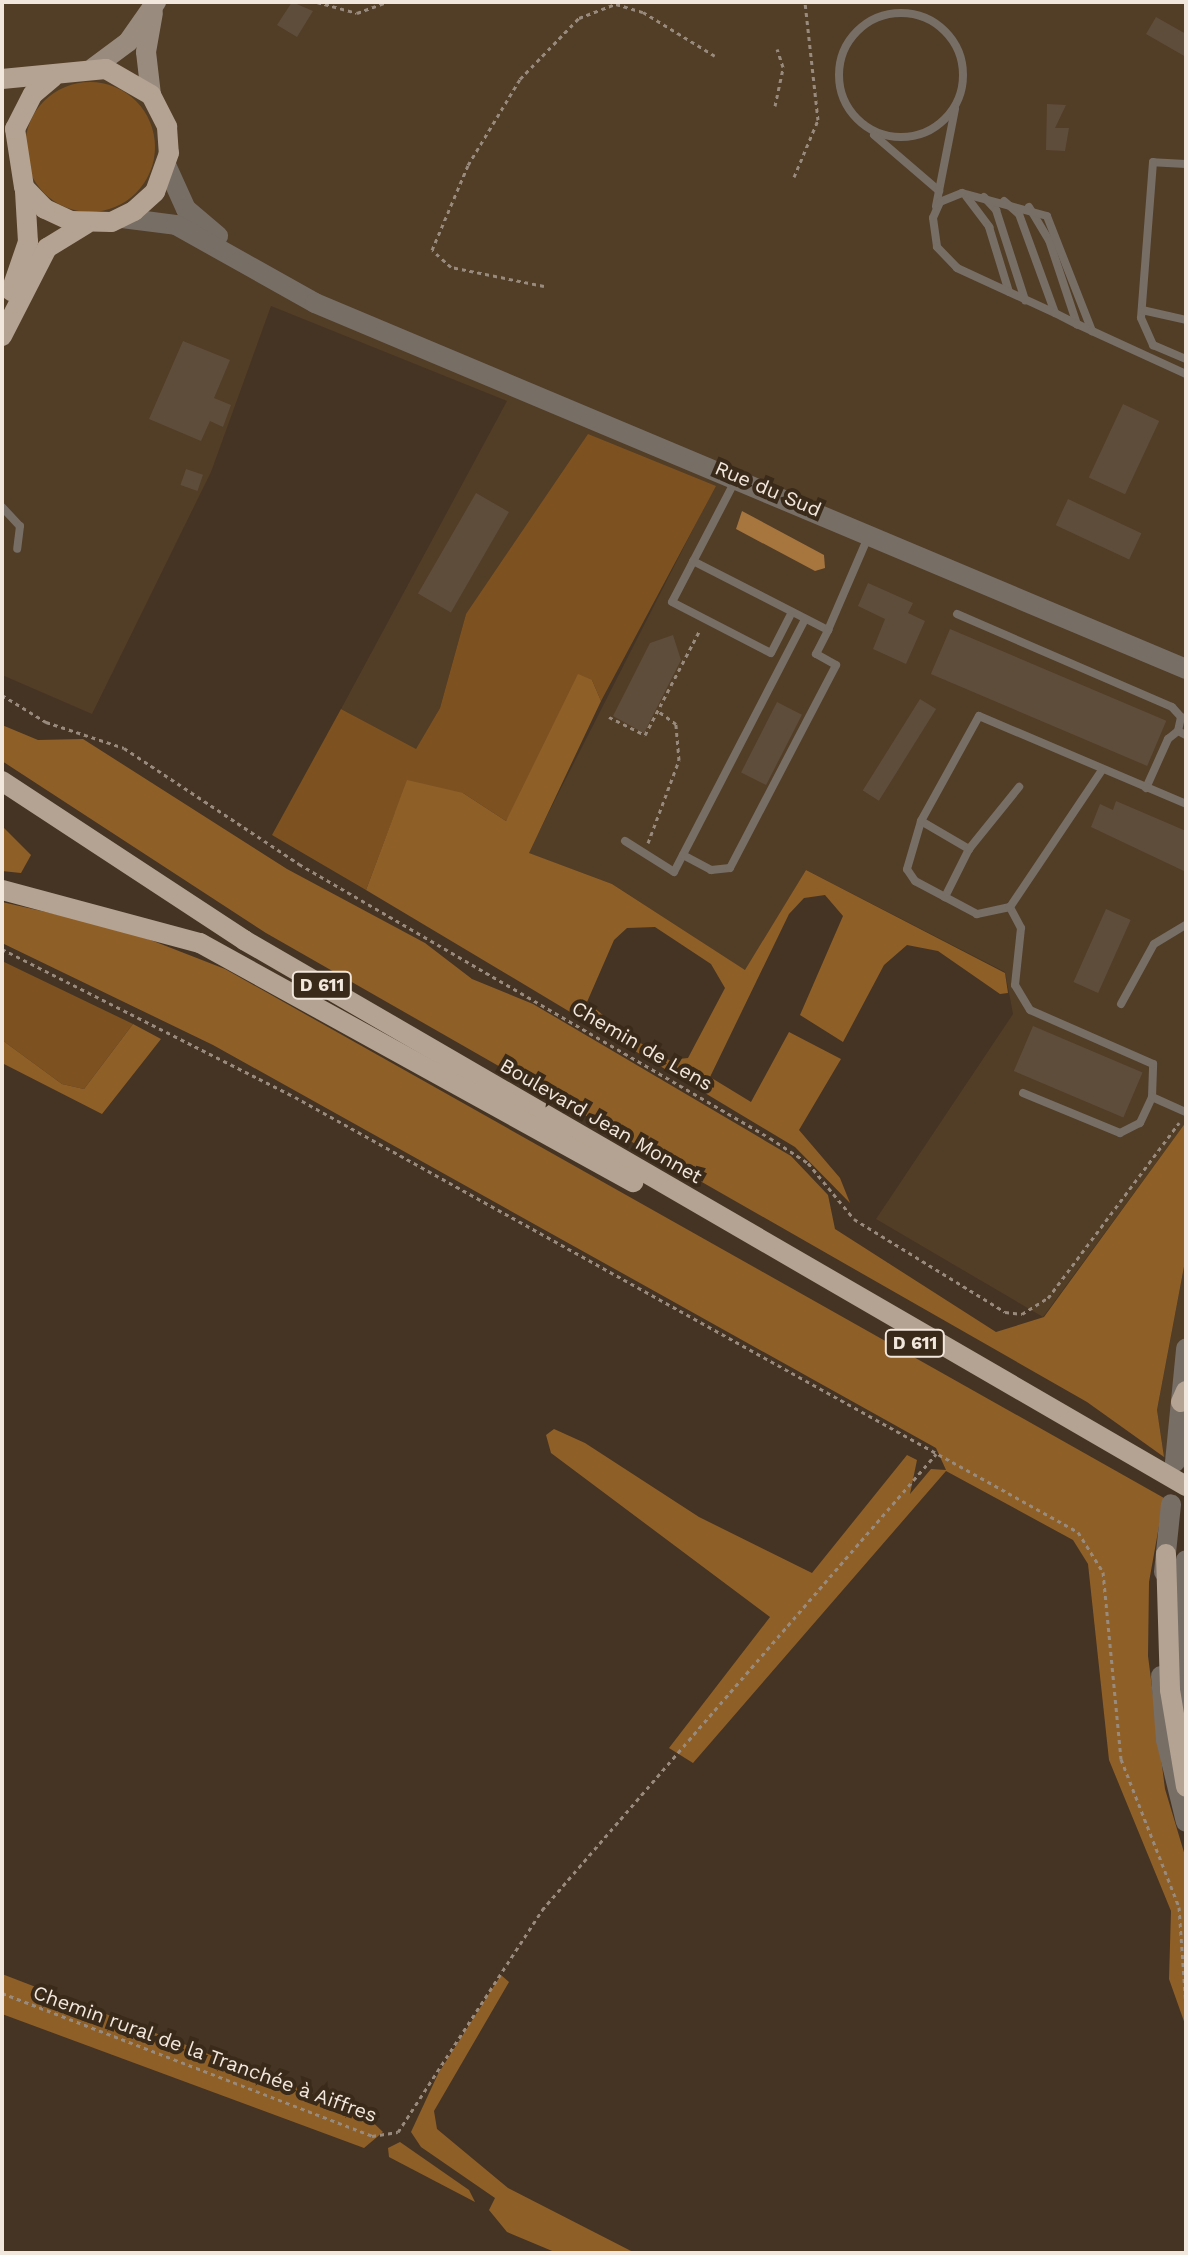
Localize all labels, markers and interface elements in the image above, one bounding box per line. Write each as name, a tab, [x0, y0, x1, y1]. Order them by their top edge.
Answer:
street label: Rue du Sud	[711, 456, 825, 522]
road number: D 611	[290, 971, 354, 999]
street label: Chemin de Lens	[567, 996, 717, 1096]
street label: Boulevard Jean Monnet	[495, 1053, 707, 1189]
road number: D 611	[883, 1329, 947, 1357]
street label: Chemin rural de la Tranchée à Aiffres	[28, 1980, 382, 2128]

